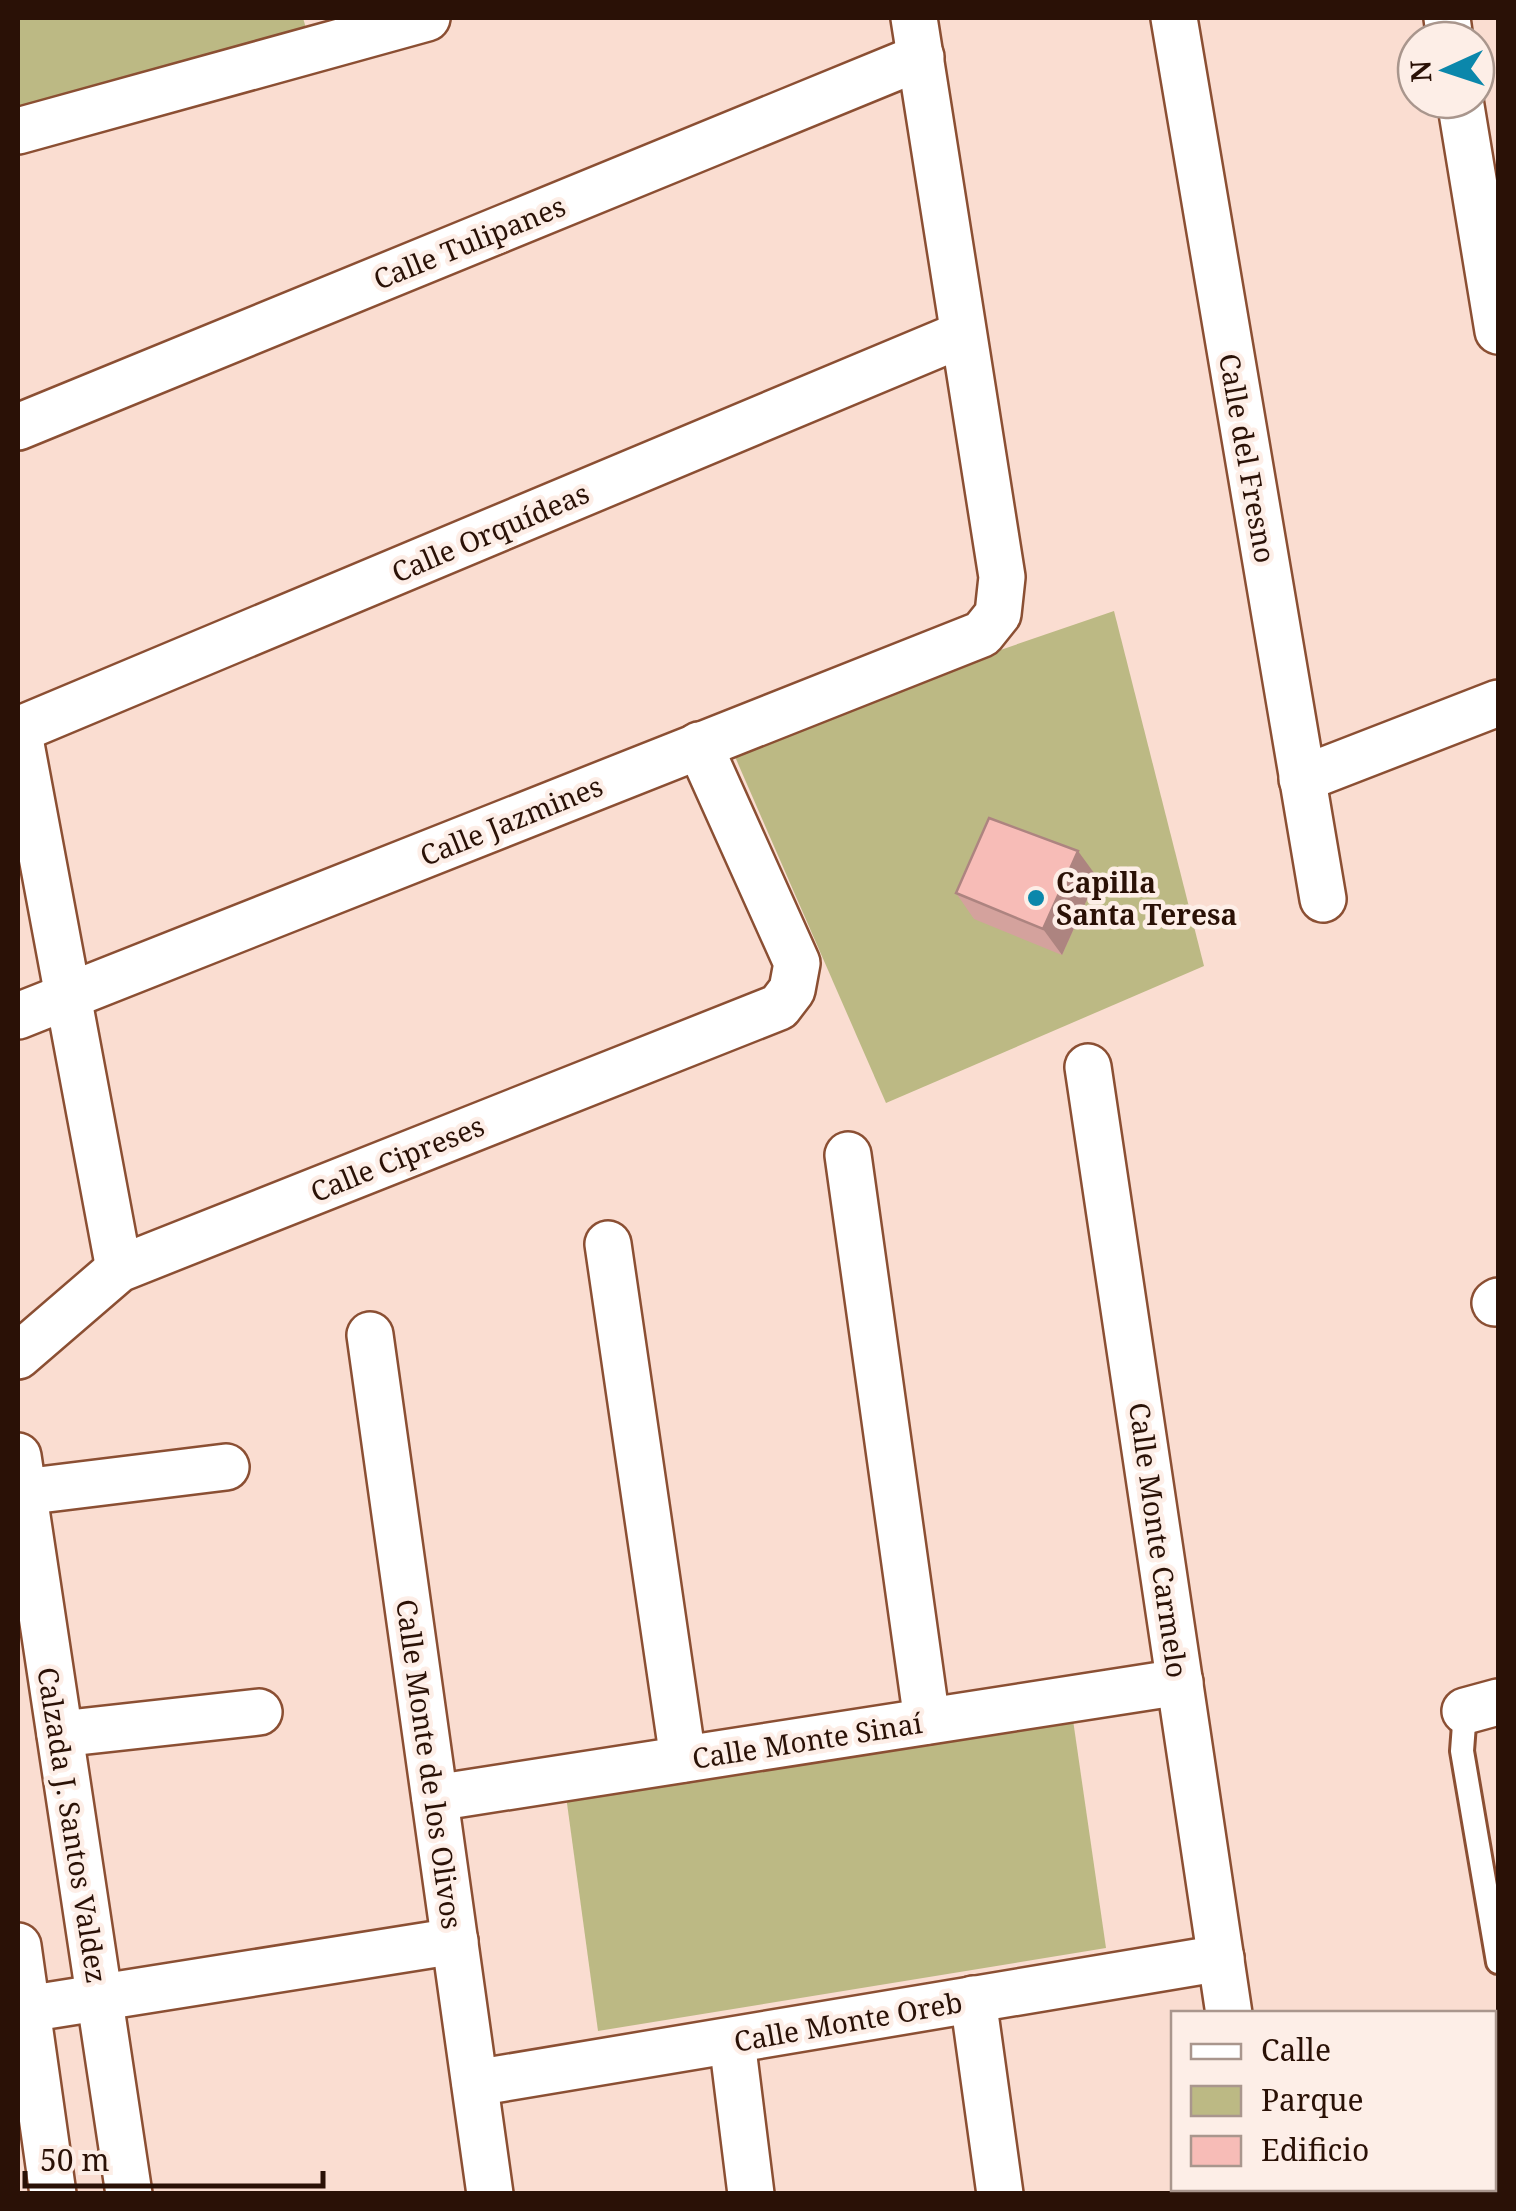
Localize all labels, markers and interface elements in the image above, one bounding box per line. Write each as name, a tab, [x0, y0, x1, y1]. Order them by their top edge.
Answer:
north arrow	[1396, 20, 1496, 120]
text: N	[1400, 59, 1440, 83]
street label: Calle Tulipanes	[367, 186, 571, 298]
street label: Calle del Fresno	[1211, 350, 1285, 566]
street label: Calle Orquídeas	[385, 473, 595, 591]
street label: Calle Jazmines	[414, 766, 608, 874]
place label: Capilla Santa Teresa	[1056, 863, 1237, 933]
marker: Capilla Santa Teresa	[1025, 887, 1047, 909]
street label: Calle Cipreses	[304, 1106, 490, 1210]
street label: Calle Monte Carmelo	[1121, 1400, 1197, 1680]
street label: Calle Monte de los Olivos	[388, 1597, 472, 1931]
street label: Calzada J. Santos Valdez	[29, 1664, 117, 1986]
street label: Calle Monte Sinaí	[689, 1703, 925, 1777]
street label: Calle Monte Oreb	[731, 1982, 965, 2060]
legend	[1171, 2011, 1496, 2191]
text: Calle	[1261, 2029, 1331, 2070]
text: Parque	[1261, 2079, 1364, 2120]
scale bar	[25, 2126, 322, 2188]
text: Edificio	[1261, 2129, 1369, 2170]
text: 50 m	[40, 2139, 110, 2180]

